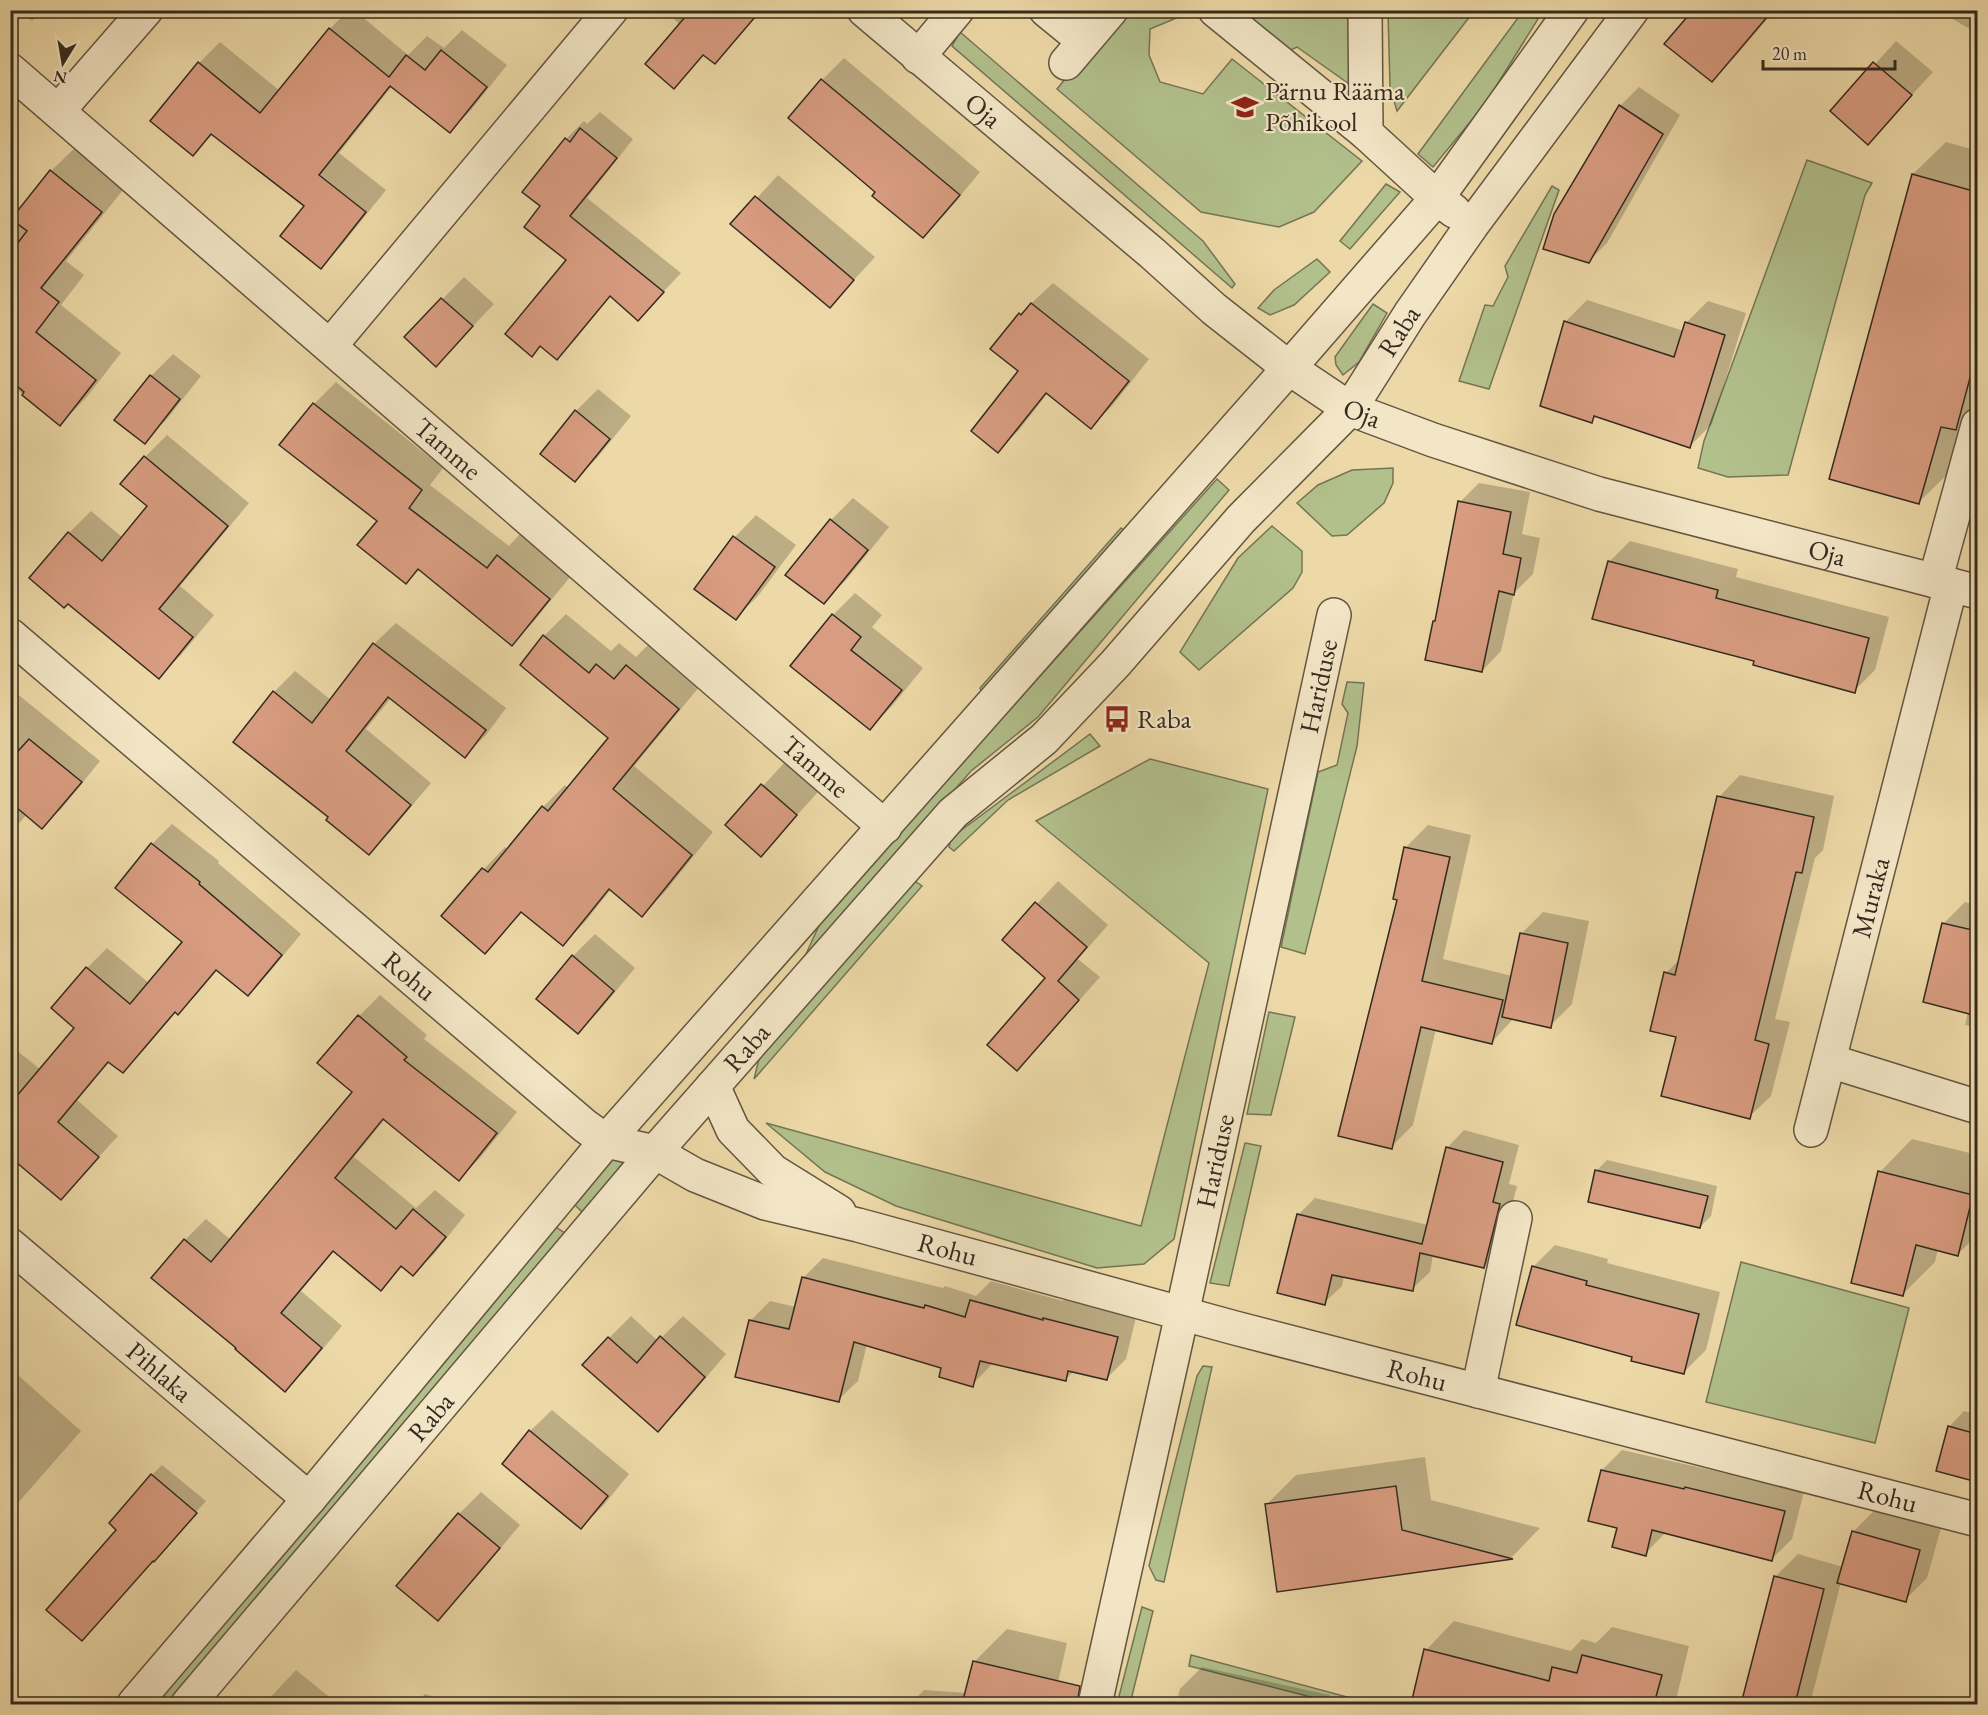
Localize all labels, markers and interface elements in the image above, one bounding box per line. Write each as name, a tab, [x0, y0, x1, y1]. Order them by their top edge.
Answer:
north arrow	[33, 33, 93, 93]
scale bar	[1763, 33, 1895, 71]
text: 20 m	[1772, 42, 1807, 65]
text: N	[52, 66, 69, 89]
place label: Pärnu Rääma Põhikool	[1265, 73, 1405, 139]
street label: Oja	[958, 85, 1009, 136]
school or university icon: Pärnu Rääma Põhikool	[1230, 92, 1260, 122]
street label: Raba	[1369, 298, 1428, 363]
street label: Oja	[1338, 390, 1386, 436]
street label: Tamme	[407, 409, 489, 487]
street label: Oja	[1805, 531, 1850, 574]
street label: Hariduse	[1291, 636, 1345, 737]
place label: Raba	[1137, 701, 1191, 736]
bus stop icon: Raba	[1102, 704, 1132, 734]
street label: Tamme	[775, 727, 857, 805]
street label: Muraka	[1843, 853, 1897, 941]
street label: Rohu	[375, 943, 444, 1008]
street label: Raba	[715, 1015, 778, 1079]
street label: Hariduse	[1188, 1111, 1242, 1211]
street label: Rohu	[914, 1224, 981, 1274]
street label: Pihlaka	[119, 1334, 200, 1410]
street label: Rohu	[1383, 1350, 1451, 1399]
street label: Raba	[400, 1384, 461, 1449]
street label: Rohu	[1854, 1472, 1921, 1521]

